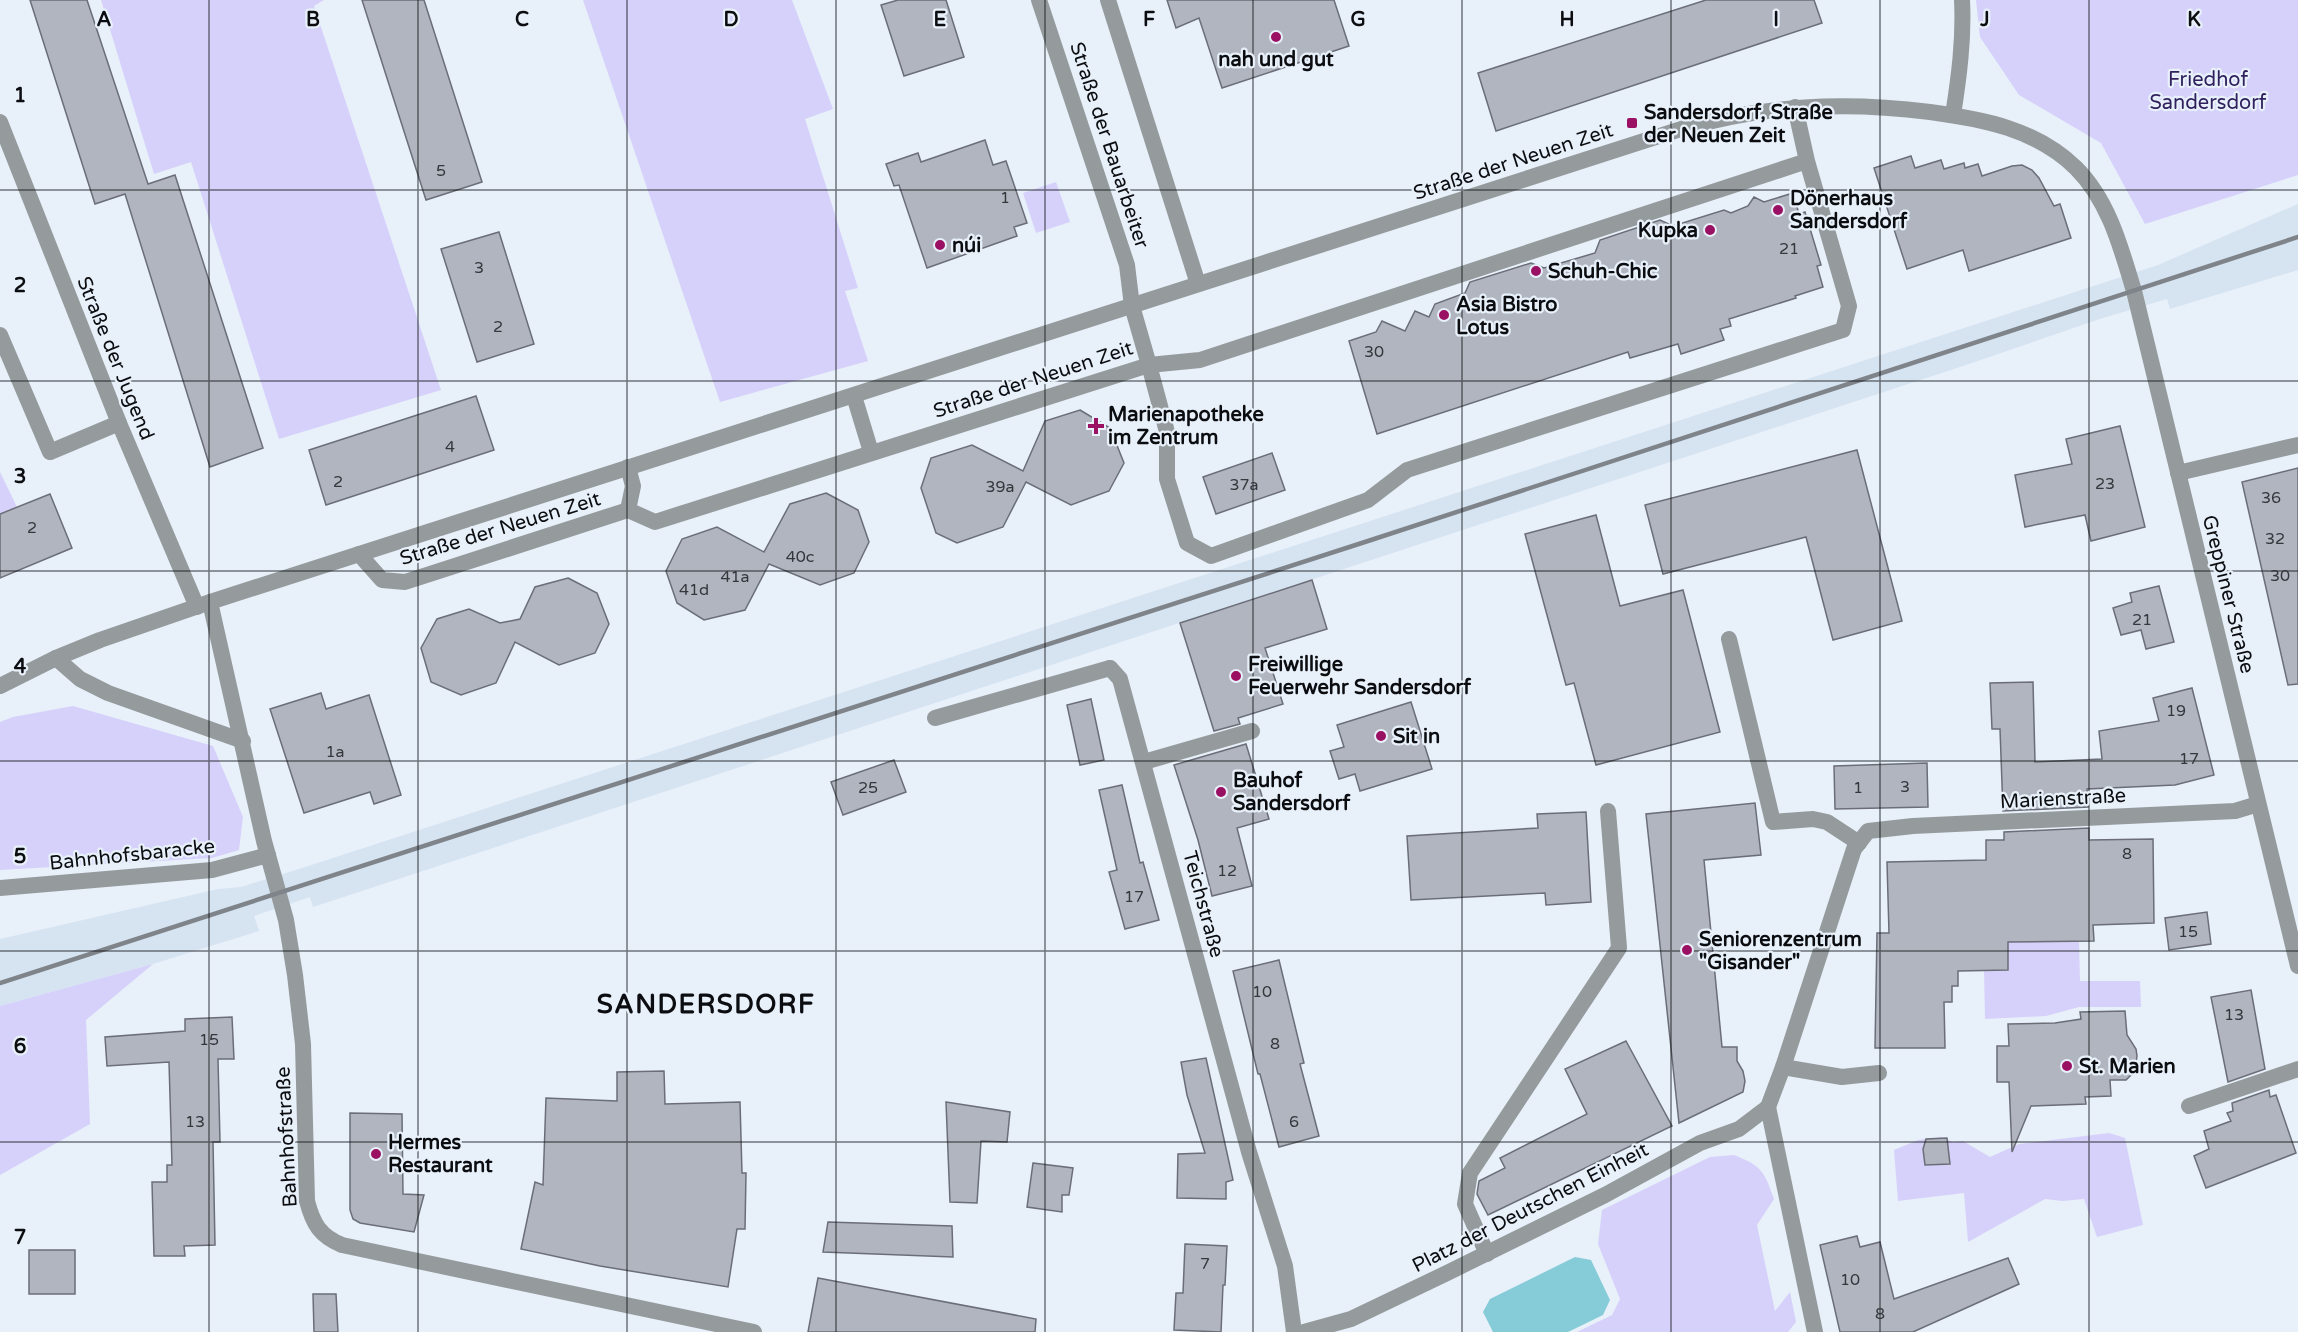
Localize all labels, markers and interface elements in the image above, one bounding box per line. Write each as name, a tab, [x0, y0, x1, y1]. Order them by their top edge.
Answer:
text: A	[97, 8, 112, 32]
text: B	[306, 8, 320, 32]
text: C	[515, 8, 529, 32]
text: D	[723, 8, 739, 32]
text: E	[934, 8, 947, 32]
text: F	[1143, 8, 1155, 32]
text: G	[1350, 8, 1366, 32]
text: H	[1559, 8, 1575, 32]
text: I	[1773, 8, 1779, 32]
text: J	[1979, 8, 1990, 32]
text: K	[2187, 8, 2201, 32]
marker: nah und gut	[1269, 30, 1283, 44]
street label: Straße der Bauarbeiter	[1064, 39, 1154, 252]
place label: nah und gut	[1218, 48, 1334, 72]
park label: Friedhof Sandersdorf	[2149, 68, 2267, 115]
text: 1	[14, 84, 26, 108]
place label: Sandersdorf, Straße der Neuen Zeit	[1644, 101, 1833, 148]
marker: Sandersdorf, Straße der Neuen Zeit	[1625, 116, 1639, 130]
street label: Straße der Neuen Zeit	[1410, 118, 1617, 206]
house number: 5	[436, 161, 446, 181]
place label: Dönerhaus Sandersdorf	[1790, 187, 1907, 234]
house number: 1	[1000, 188, 1010, 208]
marker: Dönerhaus Sandersdorf	[1771, 203, 1785, 217]
place label: Kupka	[1638, 219, 1698, 243]
marker: Kupka	[1703, 223, 1717, 237]
place label: núi	[952, 234, 981, 258]
marker: núi	[933, 238, 947, 252]
house number: 21	[1779, 239, 1799, 259]
house number: 3	[474, 258, 484, 278]
place label: Schuh-Chic	[1548, 260, 1658, 284]
marker: Schuh-Chic	[1529, 264, 1543, 278]
street label: Straße der Jugend	[71, 273, 159, 444]
text: 2	[14, 274, 26, 298]
place label: Asia Bistro Lotus	[1456, 293, 1557, 340]
marker: Asia Bistro Lotus	[1437, 308, 1451, 322]
house number: 2	[493, 317, 503, 337]
street label: Straße der Neuen Zeit	[930, 336, 1137, 424]
house number: 30	[1364, 342, 1384, 362]
place label: Marienapotheke im Zentrum	[1108, 403, 1264, 450]
marker: Marienapotheke im Zentrum	[1089, 419, 1103, 433]
house number: 4	[445, 437, 455, 457]
text: 3	[14, 465, 26, 489]
house number: 2	[333, 472, 343, 492]
house number: 23	[2095, 474, 2115, 494]
house number: 37a	[1229, 475, 1259, 495]
house number: 39a	[985, 477, 1015, 497]
street label: Straße der Neuen Zeit	[397, 487, 604, 571]
house number: 36	[2261, 488, 2281, 508]
street label: Greppiner Straße	[2197, 513, 2259, 676]
house number: 2	[27, 518, 37, 538]
house number: 32	[2265, 529, 2285, 549]
house number: 40c	[786, 547, 814, 567]
house number: 30	[2270, 566, 2290, 586]
house number: 41a	[720, 567, 750, 587]
house number: 41d	[679, 580, 709, 600]
house number: 21	[2132, 610, 2152, 630]
place label: Freiwillige Feuerwehr Sandersdorf	[1248, 653, 1471, 700]
text: 4	[14, 655, 27, 679]
marker: Freiwillige Feuerwehr Sandersdorf	[1229, 669, 1243, 683]
house number: 19	[2166, 701, 2186, 721]
place label: Sit in	[1393, 725, 1440, 749]
marker: Sit in	[1374, 729, 1388, 743]
house number: 1a	[325, 742, 345, 762]
house number: 17	[2179, 749, 2199, 769]
place label: Bauhof Sandersdorf	[1233, 769, 1350, 816]
house number: 3	[1900, 777, 1910, 797]
house number: 25	[858, 778, 878, 798]
house number: 1	[1853, 778, 1863, 798]
street label: Marienstraße	[1999, 784, 2127, 814]
marker: Bauhof Sandersdorf	[1214, 785, 1228, 799]
street label: Bahnhofsbaracke	[48, 834, 216, 876]
house number: 8	[2122, 844, 2132, 864]
text: 5	[14, 845, 26, 869]
street label: Teichstraße	[1177, 848, 1229, 960]
house number: 12	[1217, 861, 1237, 881]
house number: 17	[1124, 887, 1144, 907]
house number: 15	[2178, 922, 2198, 942]
place label: Seniorenzentrum "Gisander"	[1699, 928, 1862, 975]
marker: Seniorenzentrum "Gisander"	[1680, 943, 1694, 957]
house number: 10	[1252, 982, 1272, 1002]
district label: SANDERSDORF	[597, 989, 815, 1020]
house number: 13	[2224, 1005, 2244, 1025]
house number: 15	[199, 1030, 219, 1050]
house number: 8	[1270, 1034, 1280, 1054]
text: 6	[14, 1035, 26, 1059]
place label: St. Marien	[2079, 1055, 2176, 1079]
marker: St. Marien	[2060, 1059, 2074, 1073]
street label: Bahnhofstraße	[271, 1066, 303, 1208]
house number: 13	[185, 1112, 205, 1132]
house number: 6	[1289, 1112, 1299, 1132]
place label: Hermes Restaurant	[388, 1131, 493, 1178]
street label: Platz der Deutschen Einheit	[1408, 1138, 1653, 1278]
marker: Hermes Restaurant	[369, 1147, 383, 1161]
text: 7	[14, 1226, 26, 1250]
house number: 7	[1200, 1254, 1210, 1274]
house number: 10	[1840, 1270, 1860, 1290]
house number: 8	[1875, 1304, 1885, 1324]

